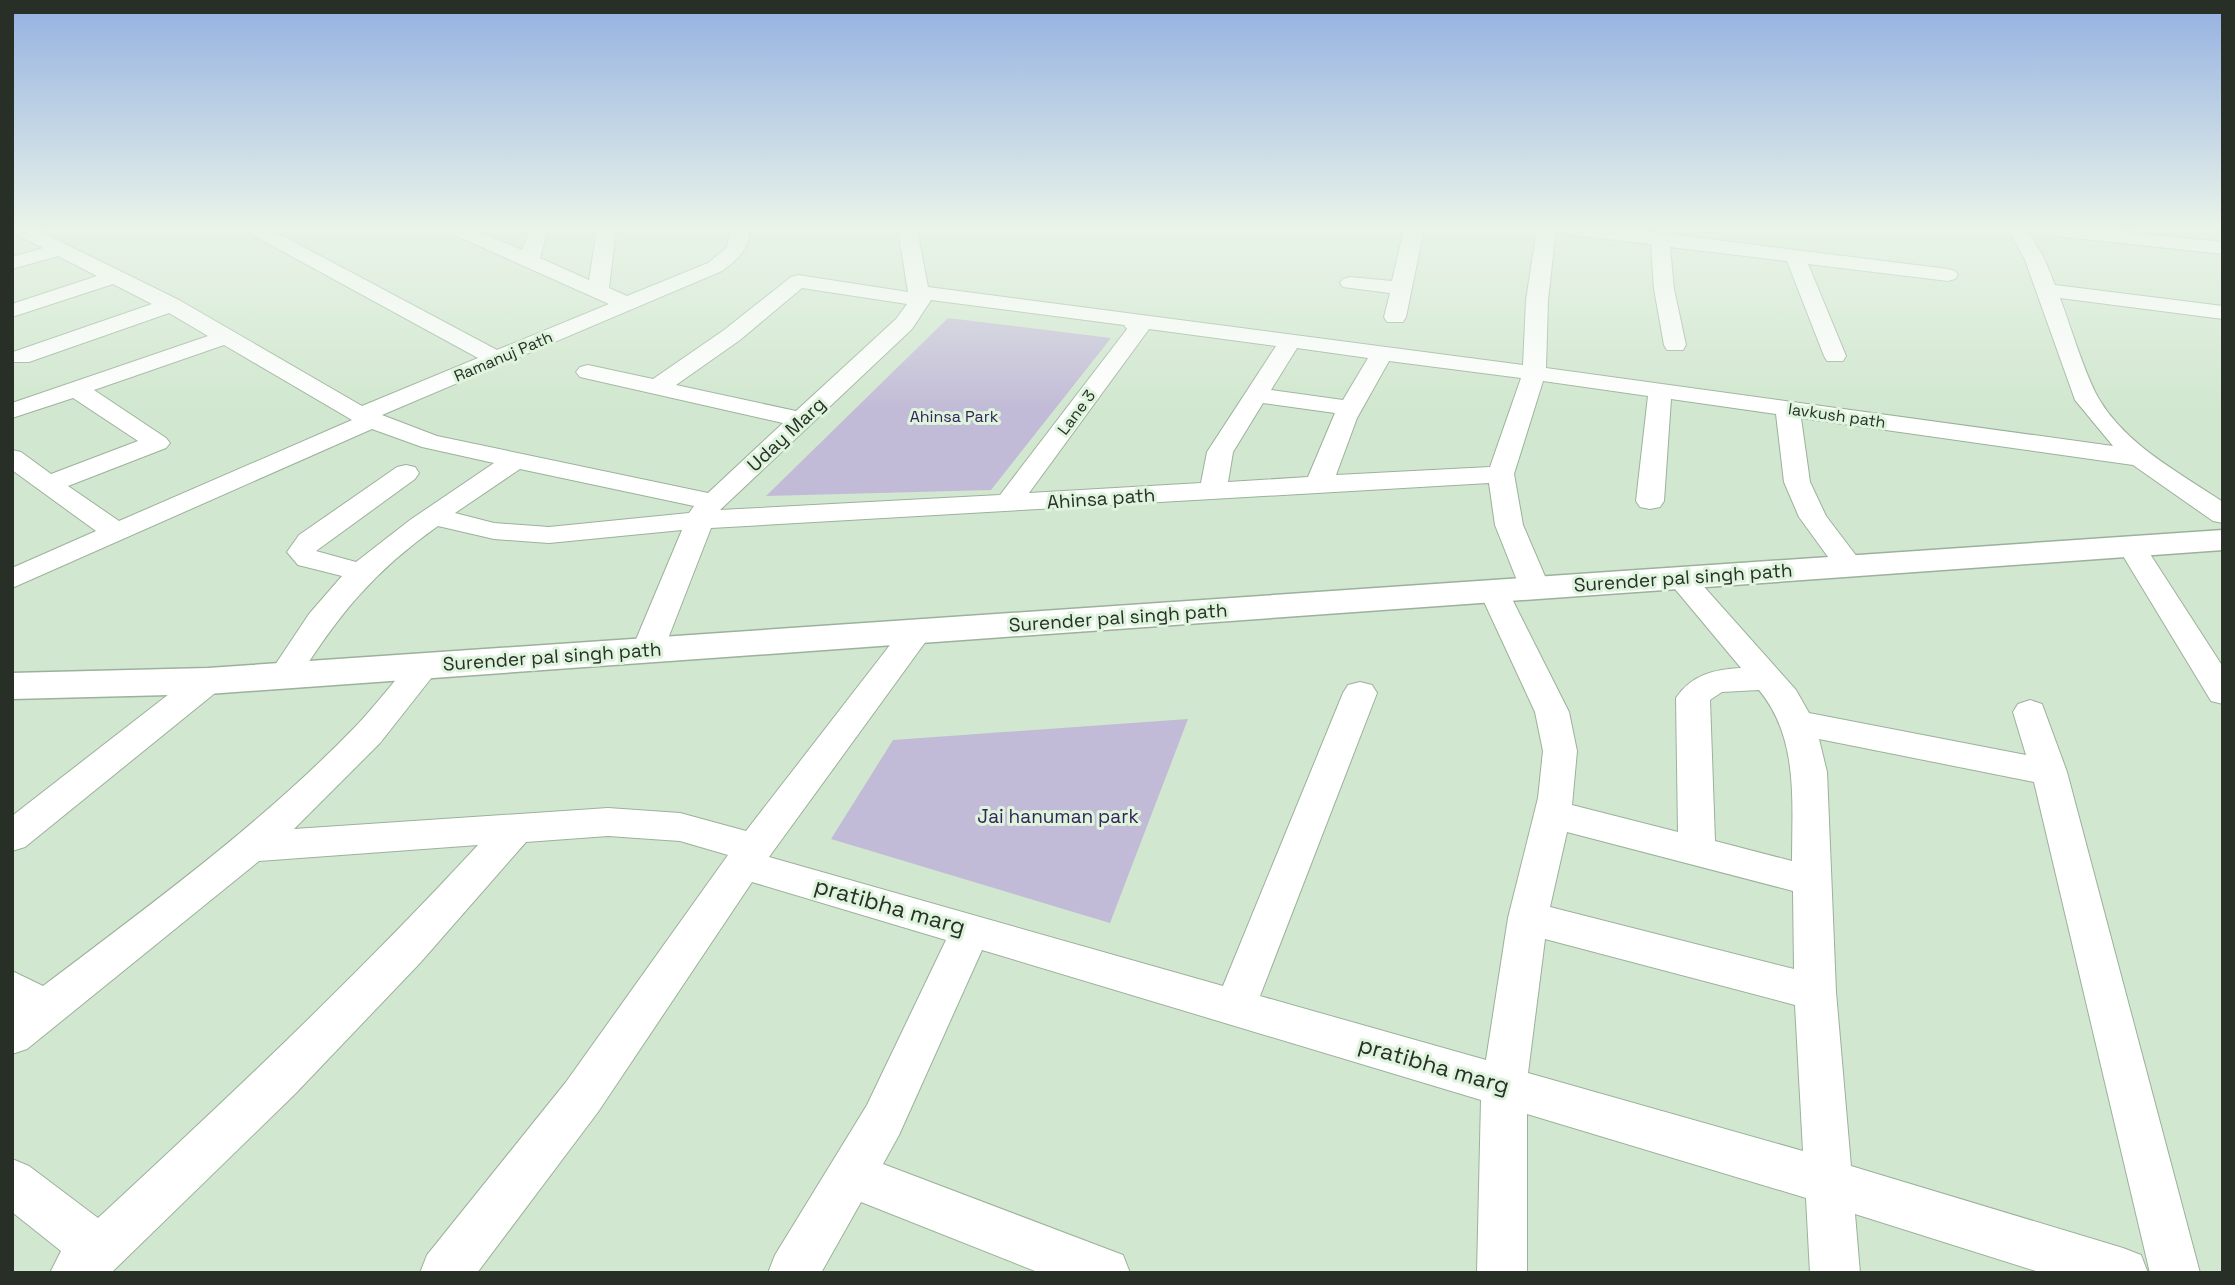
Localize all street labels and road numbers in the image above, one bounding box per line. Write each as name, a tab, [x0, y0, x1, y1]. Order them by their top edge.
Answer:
street label: Ramanuj Path	[451, 326, 556, 387]
street label: Lane 3	[1053, 386, 1100, 439]
street label: Uday Marg	[742, 392, 831, 477]
street label: lavkush path	[1787, 398, 1887, 433]
street label: Ahinsa path	[1046, 482, 1156, 515]
street label: Surender pal singh path	[1573, 557, 1793, 598]
street label: Surender pal singh path	[1008, 597, 1228, 638]
street label: Surender pal singh path	[442, 636, 662, 677]
street label: pratibha marg	[811, 870, 969, 942]
street label: pratibha marg	[1355, 1029, 1513, 1101]

